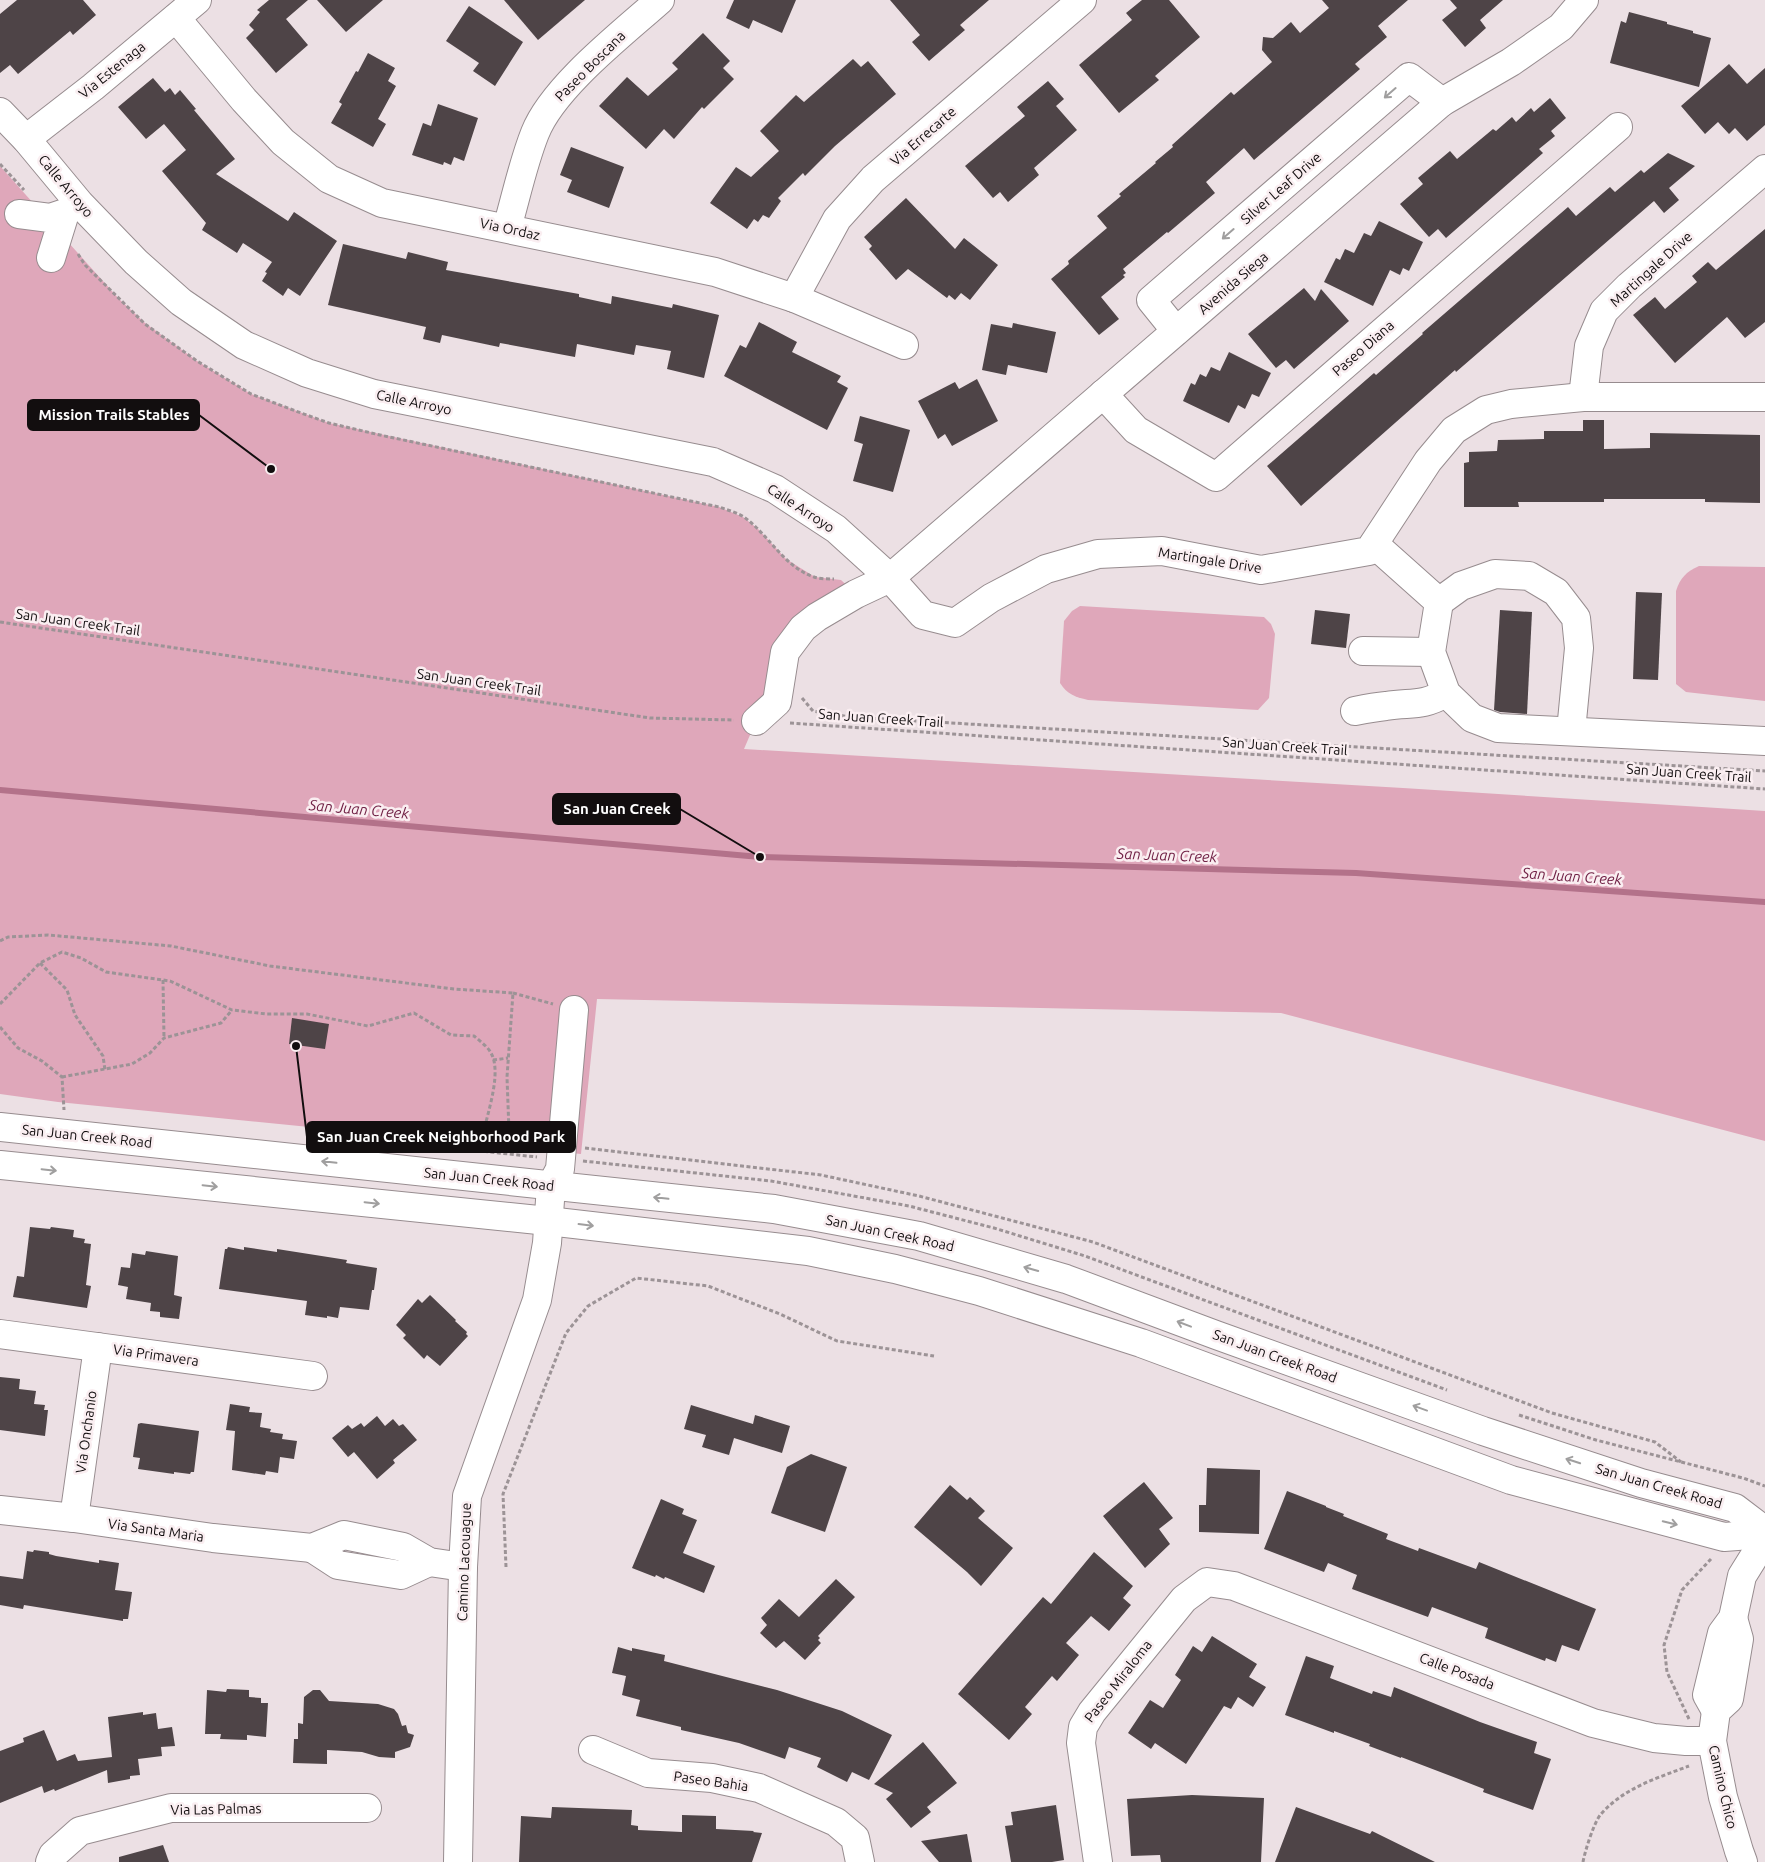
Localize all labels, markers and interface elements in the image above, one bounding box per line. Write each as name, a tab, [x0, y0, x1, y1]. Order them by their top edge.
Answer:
street label: Paseo Boscana	[552, 28, 628, 104]
street label: Via Estenaga	[76, 38, 148, 102]
one-way arrow	[1384, 87, 1397, 98]
street label: Via Errecarte	[887, 103, 959, 169]
street label: Silver Leaf Drive	[1238, 149, 1324, 227]
street label: Calle Arroyo	[35, 151, 97, 221]
street label: Via Ordaz	[478, 215, 542, 243]
one-way arrow	[1222, 228, 1235, 239]
street label: Martingale Drive	[1607, 228, 1695, 310]
street label: Avenida Siega	[1195, 248, 1271, 318]
street label: Paseo Diana	[1329, 317, 1397, 379]
street label: Calle Arroyo	[375, 386, 453, 418]
callout: Mission Trails Stables	[28, 400, 199, 430]
text: Mission Trails Stables	[39, 406, 190, 423]
street label: Calle Arroyo	[764, 480, 838, 536]
street label: Martingale Drive	[1157, 544, 1263, 576]
street label: San Juan Creek Trail	[15, 605, 142, 639]
street label: San Juan Creek Trail	[416, 665, 543, 699]
street label: San Juan Creek Trail	[818, 706, 944, 730]
street label: San Juan Creek Trail	[1222, 734, 1348, 758]
street label: San Juan Creek Trail	[1626, 761, 1752, 785]
callout: San Juan Creek	[553, 794, 680, 824]
water label: San Juan Creek	[307, 796, 410, 822]
text: San Juan Creek	[563, 800, 671, 817]
water label: San Juan Creek	[1115, 845, 1218, 865]
water label: San Juan Creek	[1520, 864, 1623, 888]
street label: San Juan Creek Road	[21, 1121, 153, 1151]
callout: San Juan Creek Neighborhood Park	[307, 1122, 575, 1152]
text: San Juan Creek Neighborhood Park	[317, 1128, 566, 1145]
one-way arrow	[321, 1157, 337, 1167]
street label: San Juan Creek Road	[423, 1164, 555, 1194]
one-way arrow	[40, 1165, 56, 1175]
one-way arrow	[202, 1181, 218, 1191]
one-way arrow	[654, 1194, 670, 1203]
one-way arrow	[364, 1198, 380, 1208]
street label: San Juan Creek Road	[824, 1212, 956, 1254]
one-way arrow	[577, 1220, 593, 1230]
one-way arrow	[1024, 1264, 1040, 1273]
one-way arrow	[1177, 1318, 1192, 1327]
street label: San Juan Creek Road	[1211, 1326, 1339, 1386]
street label: Via Primavera	[112, 1341, 200, 1369]
street label: Via Onchanio	[72, 1390, 100, 1474]
one-way arrow	[1412, 1403, 1428, 1412]
one-way arrow	[1566, 1455, 1582, 1465]
street label: San Juan Creek Road	[1594, 1460, 1724, 1512]
street label: Camino Lacouague	[454, 1502, 474, 1622]
street label: Via Santa Maria	[107, 1515, 205, 1545]
one-way arrow	[1662, 1518, 1678, 1528]
street label: Paseo Miraloma	[1081, 1637, 1155, 1725]
street label: Calle Posada	[1417, 1649, 1497, 1693]
street label: Camino Chico	[1706, 1744, 1740, 1830]
street label: Paseo Bahia	[673, 1768, 749, 1794]
street label: Via Las Palmas	[170, 1800, 262, 1818]

